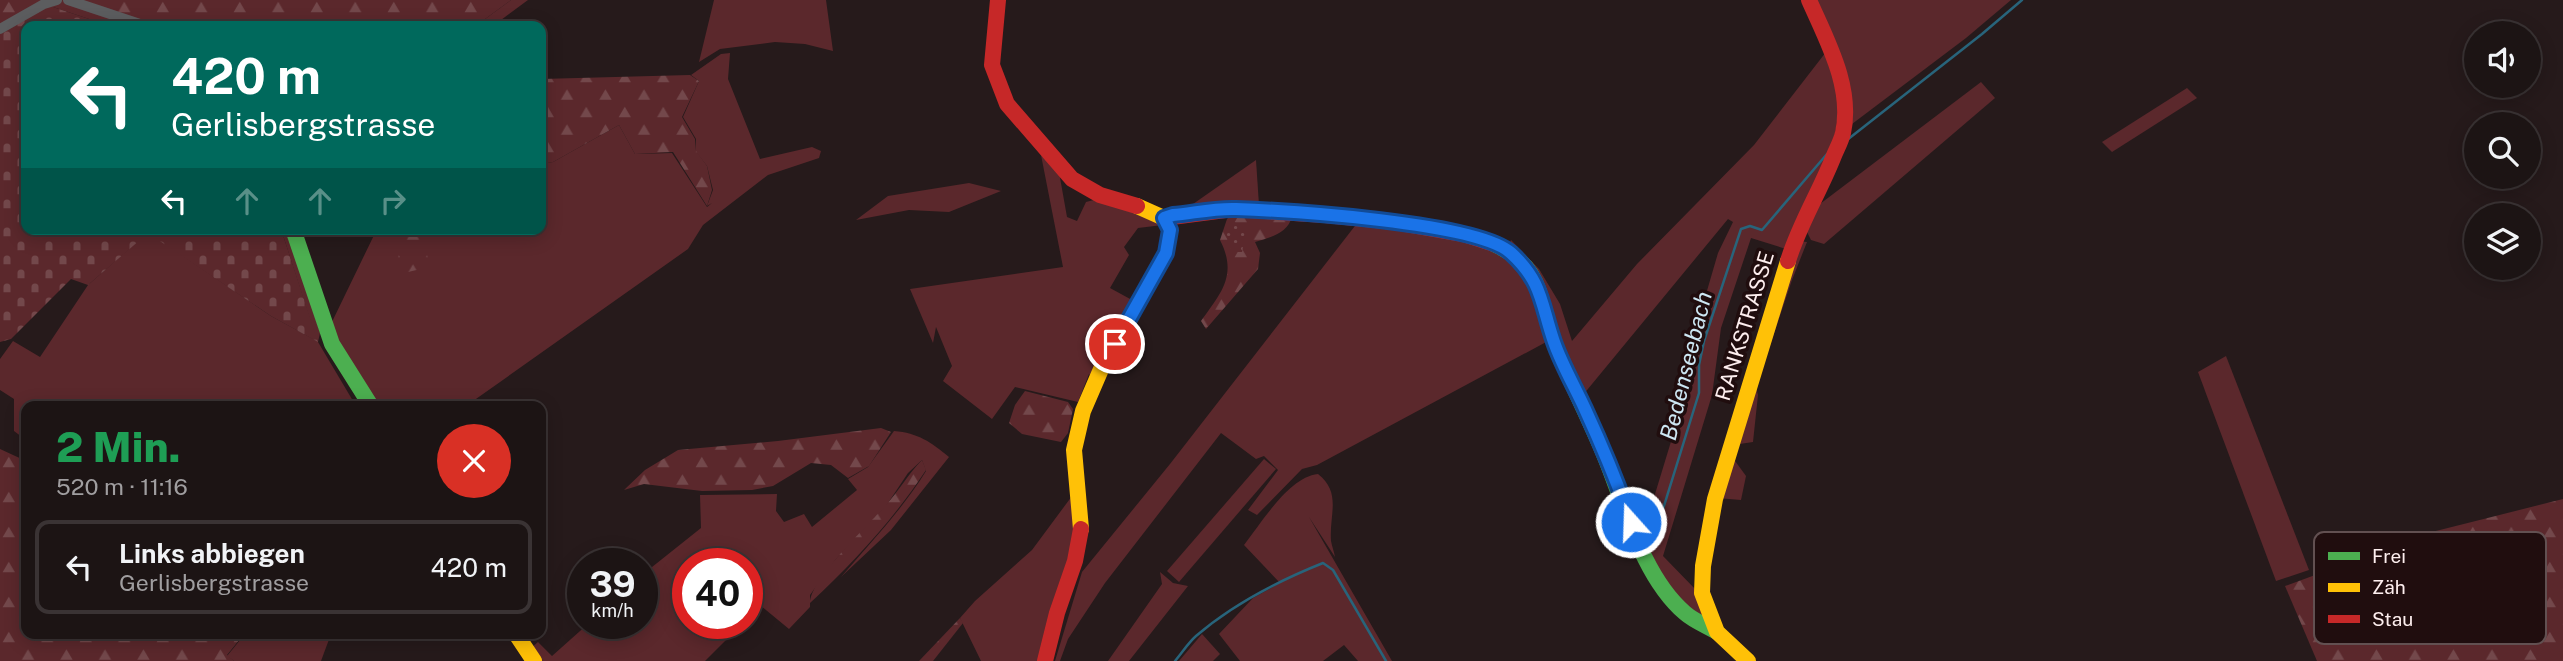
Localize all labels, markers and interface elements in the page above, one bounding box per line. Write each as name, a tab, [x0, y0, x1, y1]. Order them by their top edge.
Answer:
map controls	[2464, 21, 2541, 280]
button: sound	[2464, 21, 2541, 98]
text: 420 m	[171, 47, 321, 105]
icon: left	[56, 49, 147, 140]
text: Gerlisbergstrasse	[171, 106, 436, 143]
button: search	[2464, 112, 2541, 189]
icon: left	[155, 182, 193, 220]
icon: ahead	[228, 182, 266, 220]
icon: ahead	[301, 182, 339, 220]
icon: right	[374, 182, 412, 220]
button: layers	[2464, 203, 2541, 280]
street label: RANKSTRASSE	[1710, 248, 1779, 404]
water label: Bedenseebach	[1654, 289, 1717, 443]
pin	[1085, 314, 1145, 374]
icon: arrive	[1096, 325, 1134, 363]
text: 2 Min.	[56, 422, 181, 471]
button: close	[437, 424, 511, 498]
text: 520 m · 11:16	[56, 473, 188, 500]
position arrow	[1594, 485, 1668, 559]
legend	[2314, 532, 2546, 644]
text: Links abbiegen	[119, 538, 305, 569]
text: Frei	[2372, 545, 2406, 567]
icon: left	[60, 548, 98, 586]
speed limit sign: 40	[672, 548, 763, 639]
text: 420 m	[430, 552, 507, 583]
text: 39	[589, 564, 636, 605]
text: Gerlisbergstrasse	[119, 569, 309, 596]
text: Zäh	[2372, 576, 2406, 598]
text: km/h	[591, 600, 634, 621]
text: Stau	[2372, 608, 2413, 630]

